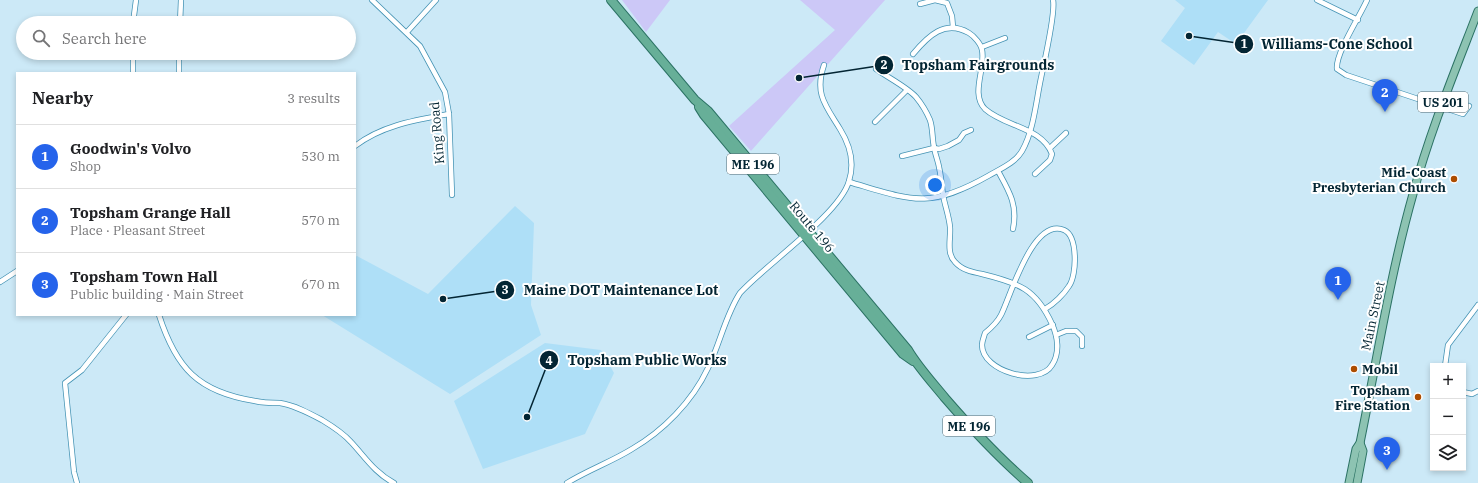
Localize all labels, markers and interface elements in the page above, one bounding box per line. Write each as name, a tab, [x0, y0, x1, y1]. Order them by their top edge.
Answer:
search box	[16, 16, 356, 60]
icon: search	[30, 27, 52, 49]
text: Search here	[62, 29, 147, 48]
callout: Williams-Cone School	[1234, 31, 1421, 57]
text: Williams-Cone School	[1261, 35, 1413, 53]
text: 1	[1240, 36, 1248, 51]
callout: Topsham Fairgrounds	[874, 52, 1062, 78]
text: Topsham Fairgrounds	[902, 56, 1054, 74]
text: 2	[880, 57, 888, 72]
pin: 2	[1372, 79, 1398, 112]
text: Nearby	[32, 87, 93, 109]
text: 3 results	[287, 90, 340, 107]
road number: US 201	[1418, 92, 1468, 112]
street label: King Road	[426, 101, 448, 165]
text: Goodwin's Volvo	[70, 139, 191, 158]
text: 1	[41, 148, 49, 165]
text: 530 m	[301, 148, 340, 165]
road number: ME 196	[727, 154, 779, 174]
text: Shop	[70, 158, 101, 175]
place label: Mid-Coast Presbyterian Church	[1312, 164, 1447, 196]
marker: Mid-Coast Presbyterian Church	[1449, 174, 1459, 184]
your location	[925, 175, 945, 195]
street label: Route 196	[786, 198, 838, 256]
text: Topsham Grange Hall	[70, 203, 231, 222]
text: 2	[41, 212, 49, 229]
text: 570 m	[301, 212, 340, 229]
text: Place · Pleasant Street	[70, 222, 205, 239]
text: Topsham Town Hall	[70, 267, 218, 286]
pin: 1	[1325, 267, 1351, 300]
text: 3	[41, 276, 49, 293]
text: 670 m	[301, 276, 340, 293]
callout: Maine DOT Maintenance Lot	[495, 277, 726, 303]
street label: Main Street	[1357, 279, 1389, 352]
text: Maine DOT Maintenance Lot	[524, 281, 718, 299]
text: 3	[501, 282, 509, 297]
text: Public building · Main Street	[70, 286, 243, 303]
callout: Topsham Public Works	[539, 347, 734, 373]
text: Topsham Public Works	[567, 351, 727, 369]
text: 4	[545, 353, 553, 368]
place label: Mobil	[1362, 361, 1398, 378]
map controls	[1430, 363, 1466, 471]
button: +	[1430, 363, 1466, 399]
marker: Mobil	[1349, 364, 1359, 374]
place label: Topsham Fire Station	[1335, 382, 1410, 414]
marker: Topsham Fire Station	[1413, 392, 1423, 402]
button: −	[1430, 399, 1466, 435]
road number: ME 196	[943, 416, 995, 436]
button: layers	[1430, 435, 1466, 471]
pin: 3	[1374, 437, 1400, 470]

